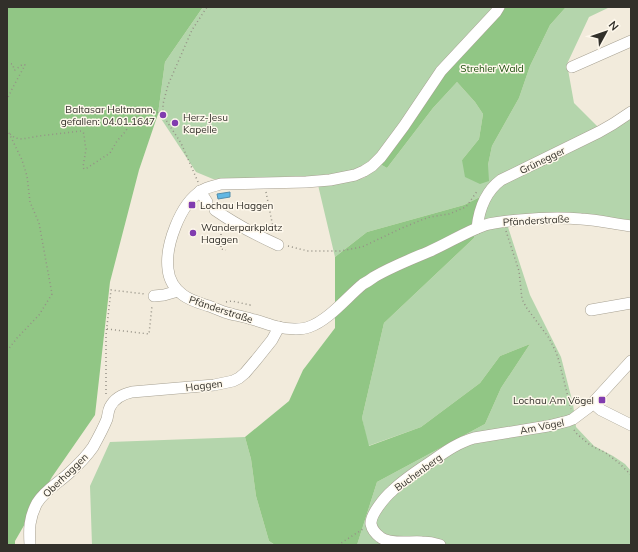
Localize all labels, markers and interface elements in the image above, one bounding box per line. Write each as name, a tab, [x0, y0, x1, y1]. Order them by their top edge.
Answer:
north arrow	[586, 12, 626, 52]
text: N	[606, 18, 622, 33]
park label: Strehler Wald	[460, 62, 524, 75]
place label: Baltasar Heltmann, gefallen: 04.01.1647	[61, 103, 155, 128]
marker: Baltasar Heltmann, gefallen: 04.01.1647	[158, 110, 168, 120]
place label: Herz-Jesu Kapelle	[183, 111, 228, 136]
marker: Herz-Jesu Kapelle	[170, 118, 180, 128]
street label: Grünegger	[517, 144, 567, 177]
place label: Lochau Haggen	[200, 199, 273, 212]
marker: Lochau Haggen	[187, 200, 197, 210]
street label: Pfänderstraße	[502, 212, 570, 229]
place label: Wanderparkplatz Haggen	[201, 221, 282, 246]
marker: Wanderparkplatz Haggen	[188, 228, 198, 238]
street label: Pfänderstraße	[187, 293, 254, 326]
street label: Haggen	[185, 377, 223, 394]
place label: Lochau Am Vögel	[513, 394, 594, 407]
marker: Lochau Am Vögel	[597, 395, 607, 405]
street label: Am Vögel	[519, 416, 565, 437]
street label: Oberhaggen	[40, 450, 91, 500]
street label: Buchenberg	[392, 451, 445, 494]

